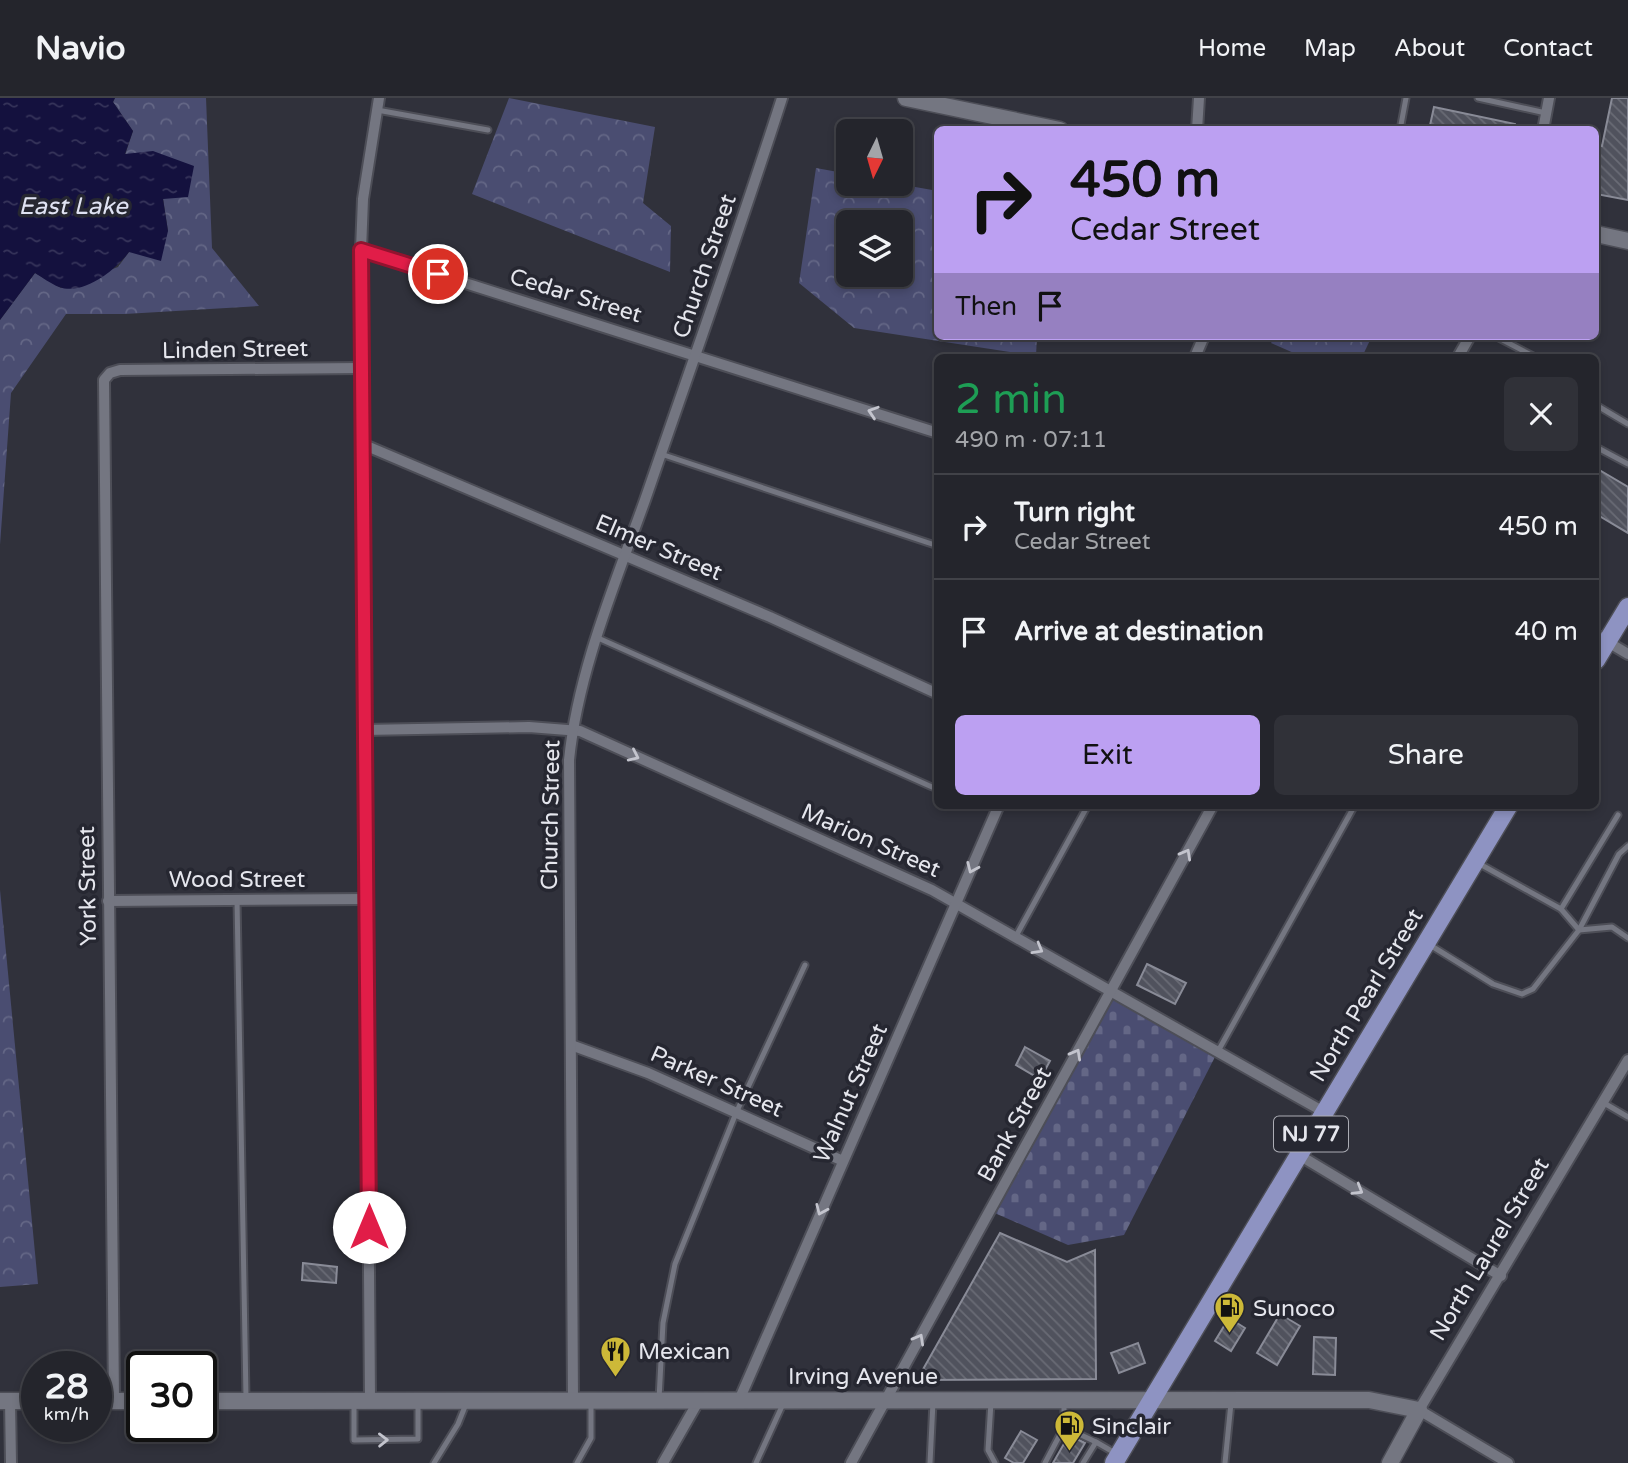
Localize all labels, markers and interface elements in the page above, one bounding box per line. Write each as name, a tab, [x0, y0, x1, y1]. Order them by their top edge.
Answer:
text: Navio	[35, 29, 126, 68]
text: Home	[1198, 34, 1266, 63]
text: Map	[1304, 34, 1356, 63]
text: About	[1394, 34, 1465, 63]
text: Contact	[1503, 34, 1593, 63]
north arrow	[836, 119, 914, 196]
map controls	[836, 119, 913, 287]
text: 450 m	[1070, 151, 1220, 210]
icon: right	[955, 154, 1046, 245]
street label: Church Street	[667, 190, 743, 342]
water label: East Lake	[18, 192, 129, 221]
button: layers	[836, 210, 913, 287]
text: Cedar Street	[1070, 211, 1260, 249]
pin	[408, 244, 468, 304]
icon: arrive	[419, 255, 457, 293]
street label: Cedar Street	[506, 263, 645, 329]
icon: arrive	[1031, 287, 1069, 325]
text: Then	[955, 291, 1017, 322]
street label: Linden Street	[162, 335, 309, 365]
text: 2 min	[955, 374, 1067, 425]
button: close	[1504, 377, 1578, 451]
one-way arrow	[867, 405, 879, 420]
text: 490 m · 07:11	[955, 426, 1107, 454]
text: Turn right	[1014, 497, 1135, 528]
icon: right	[955, 508, 993, 546]
street label: Elmer Street	[591, 509, 726, 587]
text: 450 m	[1498, 511, 1578, 542]
text: Cedar Street	[1014, 528, 1151, 556]
icon: arrive	[955, 613, 993, 651]
text: Arrive at destination	[1014, 616, 1264, 647]
text: 40 m	[1515, 616, 1578, 647]
button: Exit	[955, 715, 1260, 795]
button: Share	[1274, 715, 1578, 795]
street label: Church Street	[536, 739, 566, 890]
one-way arrow	[627, 748, 639, 762]
street label: Marion Street	[797, 798, 945, 884]
street label: York Street	[73, 826, 103, 946]
one-way arrow	[1178, 849, 1191, 862]
one-way arrow	[966, 860, 980, 873]
street label: Wood Street	[169, 866, 305, 894]
street label: North Pearl Street	[1304, 904, 1430, 1087]
one-way arrow	[1031, 941, 1044, 954]
street label: Walnut Street	[808, 1019, 894, 1167]
street label: Parker Street	[646, 1040, 788, 1124]
one-way arrow	[1068, 1049, 1081, 1061]
street label: Bank Street	[972, 1062, 1058, 1187]
road number: NJ 77	[1274, 1116, 1348, 1152]
street label: North Laurel Street	[1424, 1153, 1556, 1346]
one-way arrow	[1350, 1181, 1363, 1194]
position arrow	[332, 1190, 406, 1264]
one-way arrow	[815, 1203, 829, 1216]
fuel station icon: Sunoco	[1213, 1291, 1247, 1335]
place label: Sunoco	[1253, 1295, 1335, 1323]
restaurant icon: Mexican	[598, 1334, 632, 1378]
one-way arrow	[911, 1334, 925, 1346]
place label: Mexican	[638, 1338, 730, 1366]
speed limit sign: 30	[126, 1351, 217, 1442]
street label: Irving Avenue	[788, 1363, 938, 1391]
text: 28	[45, 1366, 88, 1408]
text: km/h	[44, 1403, 89, 1425]
fuel station icon: Sinclair	[1052, 1409, 1086, 1453]
place label: Sinclair	[1092, 1413, 1171, 1441]
one-way arrow	[377, 1432, 388, 1447]

